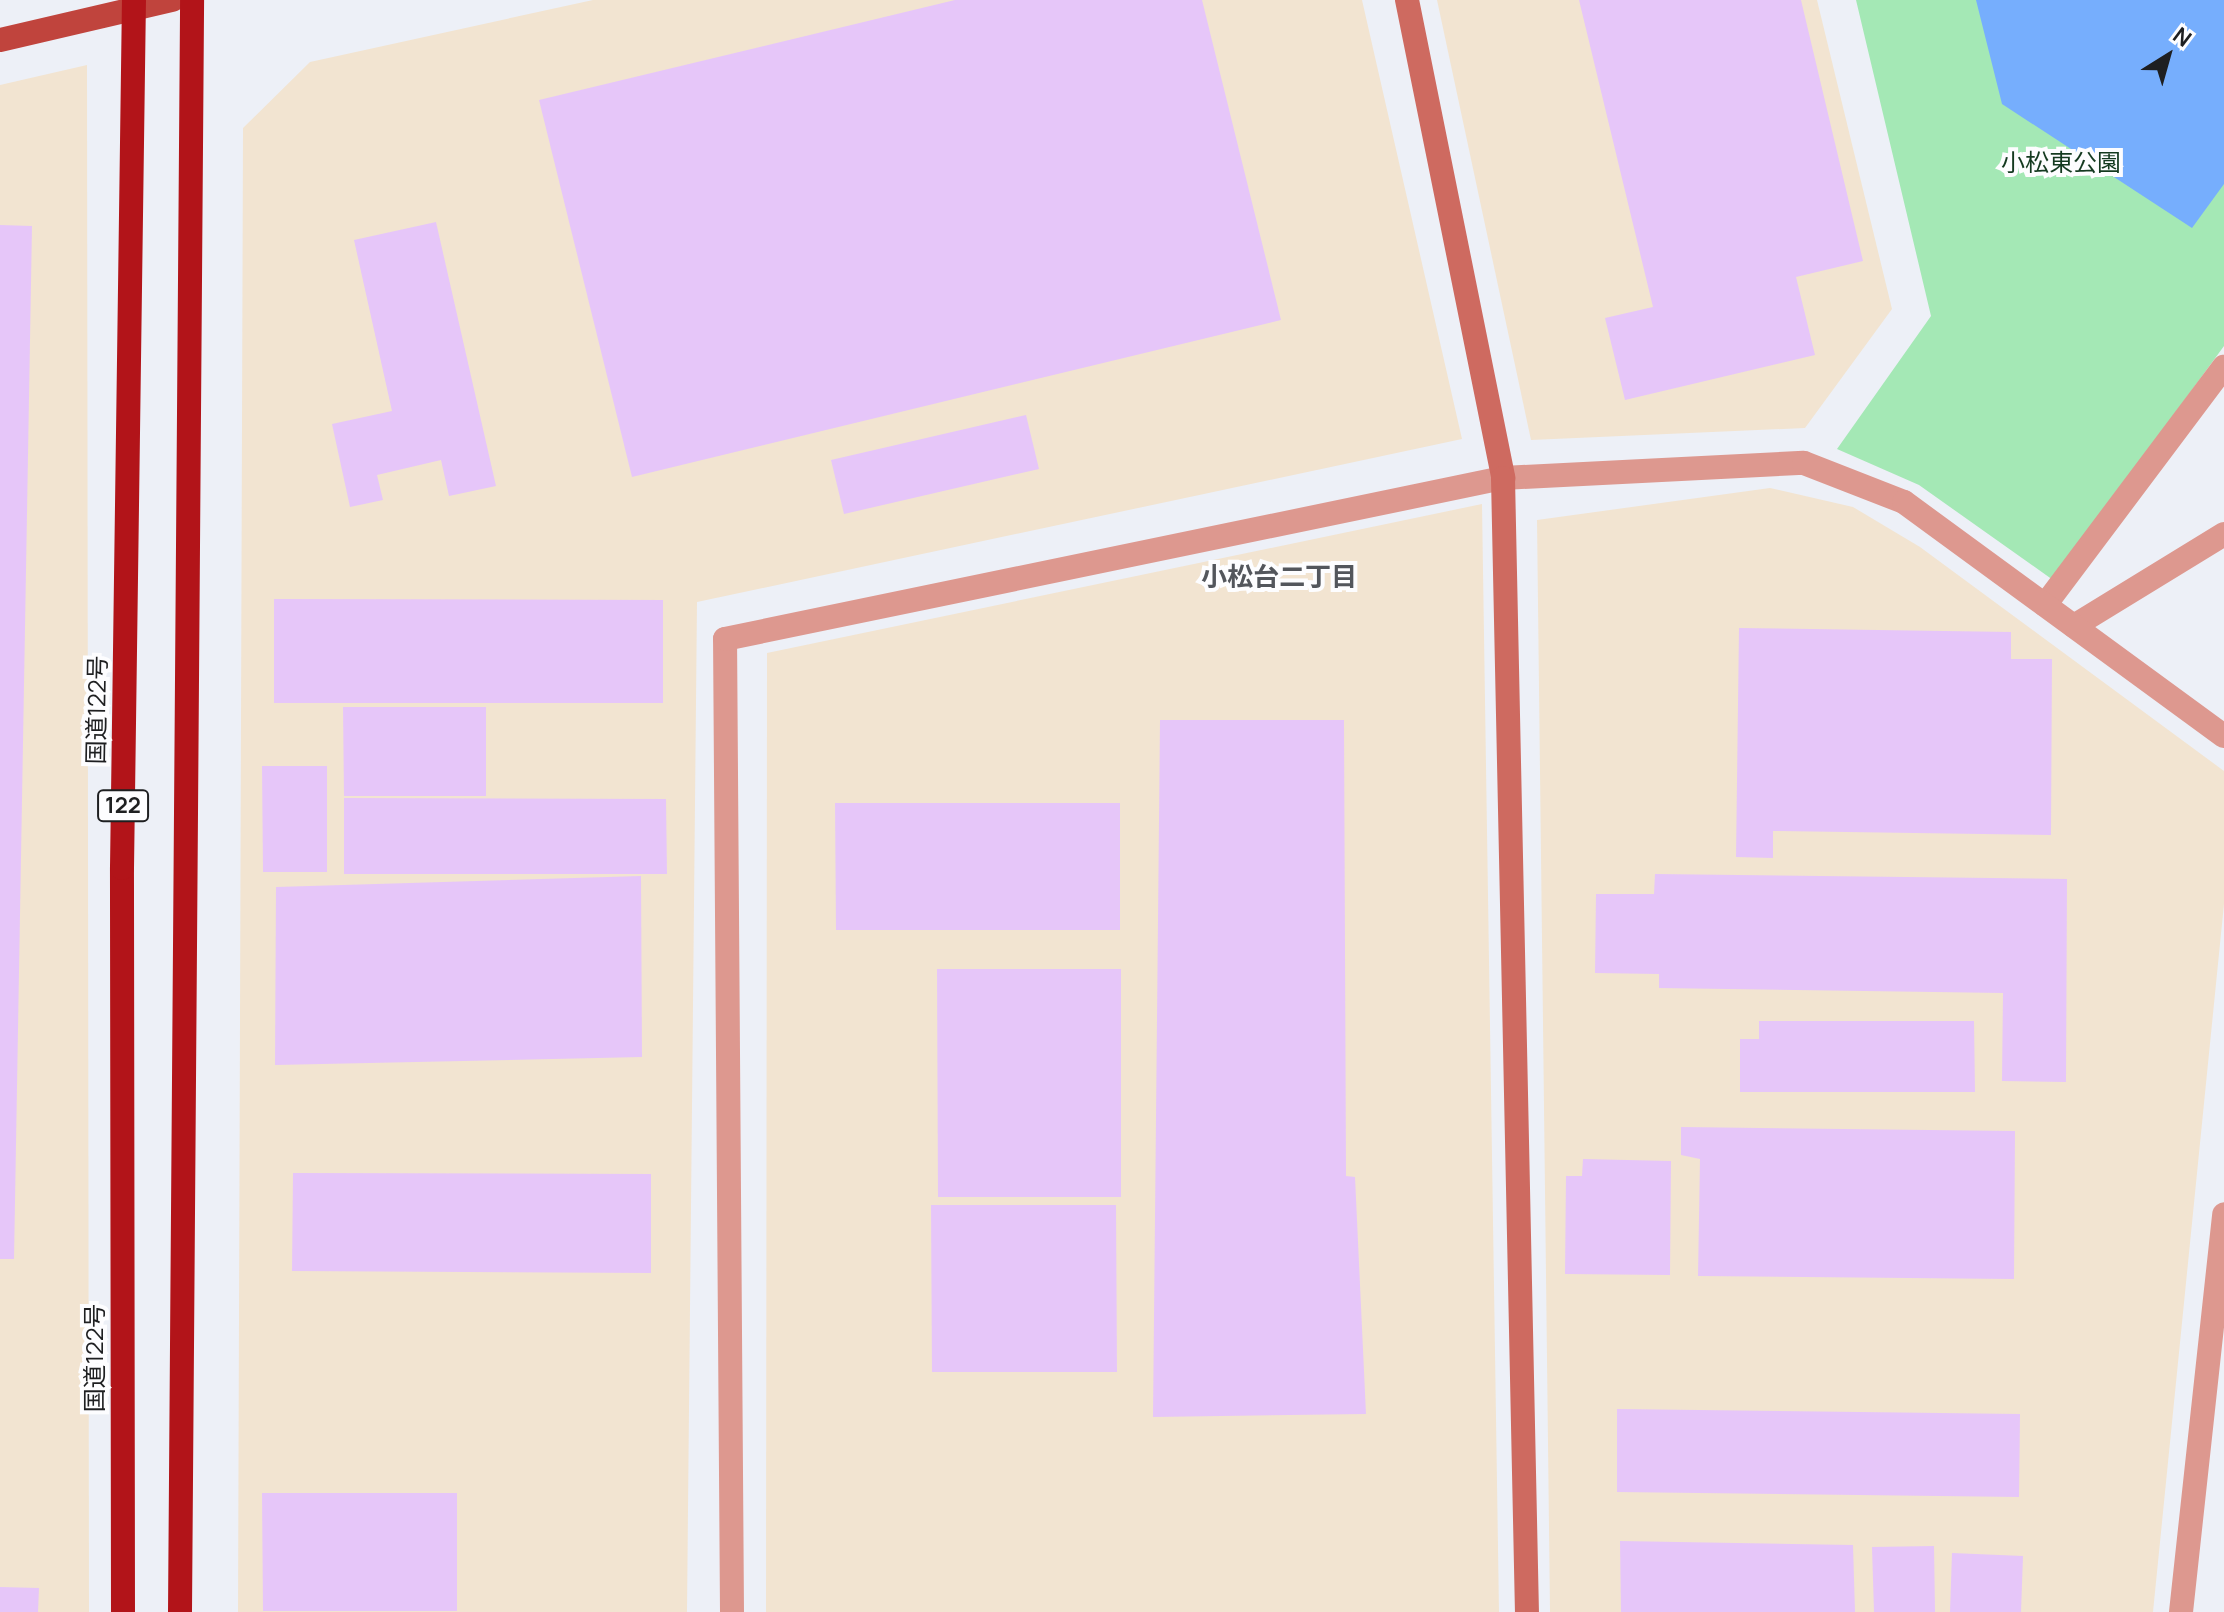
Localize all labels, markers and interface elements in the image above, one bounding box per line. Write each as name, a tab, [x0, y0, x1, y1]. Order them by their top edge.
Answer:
north arrow	[2128, 16, 2208, 96]
text: N	[2167, 20, 2198, 54]
park label: 小松東公園	[2001, 148, 2121, 176]
district label: 小松台二丁目	[1201, 561, 1357, 593]
street label: 国道122号	[81, 655, 111, 765]
road number: 122	[97, 788, 149, 824]
street label: 国道122号	[80, 1304, 108, 1412]

